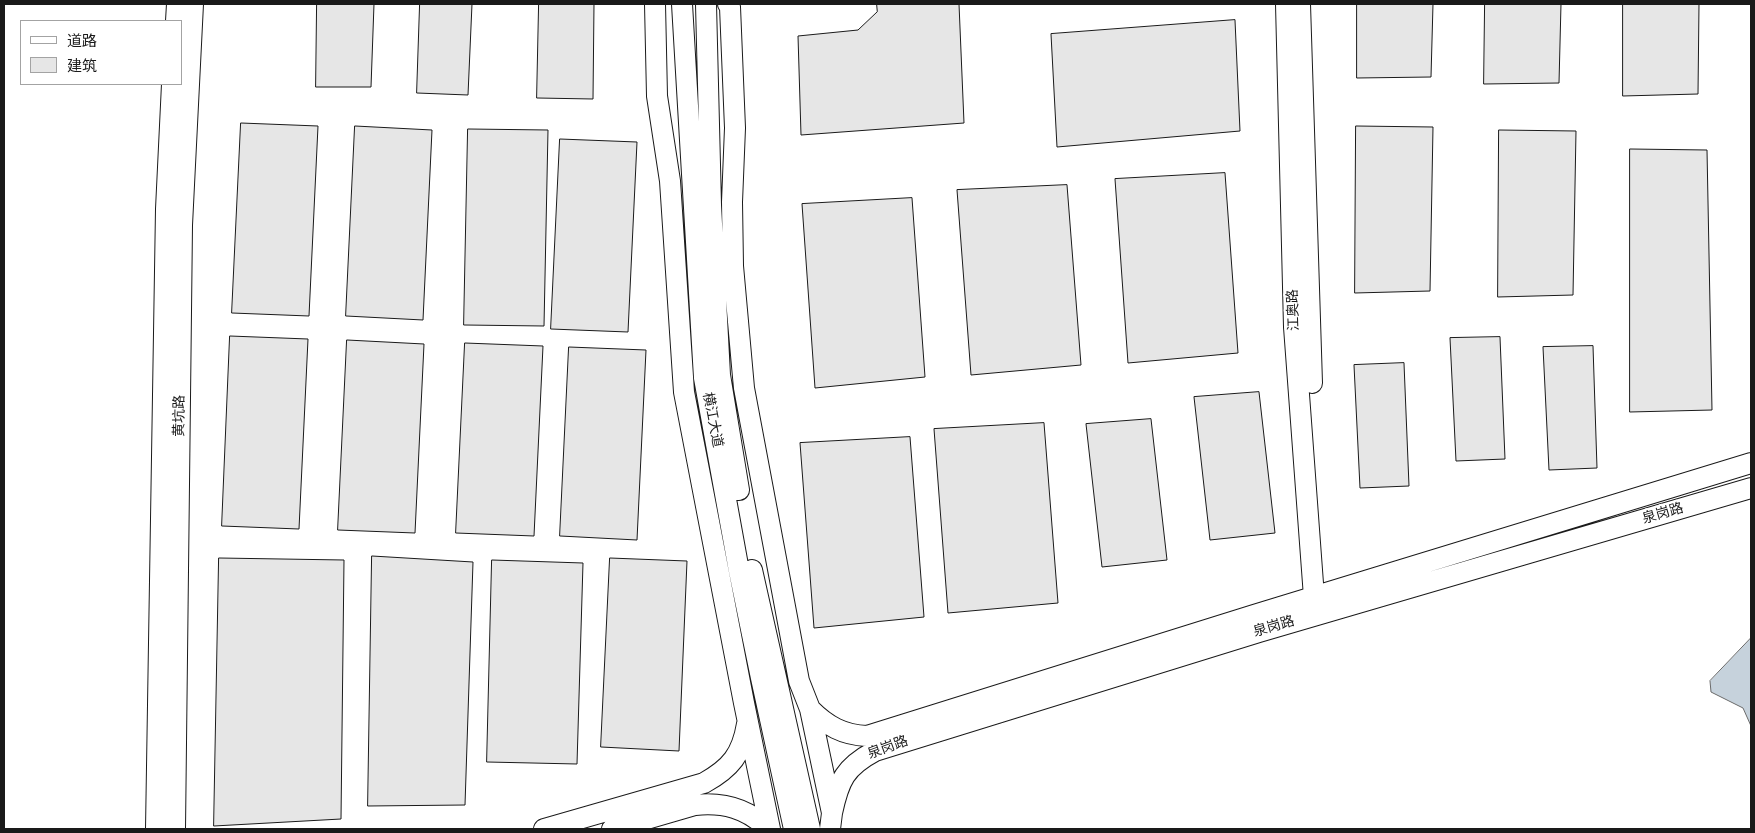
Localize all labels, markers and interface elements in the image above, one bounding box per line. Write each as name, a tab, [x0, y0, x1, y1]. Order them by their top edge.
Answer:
legend	[20, 20, 182, 85]
text: 道路	[67, 32, 97, 50]
text: 建筑	[67, 57, 97, 75]
street label: 江奥路	[1285, 289, 1303, 331]
street label: 横江大道	[698, 391, 726, 449]
street label: 黄坑路	[171, 395, 189, 437]
street label: 泉岗路	[1640, 500, 1686, 528]
street label: 泉岗路	[1251, 613, 1297, 641]
street label: 泉岗路	[865, 733, 911, 763]

